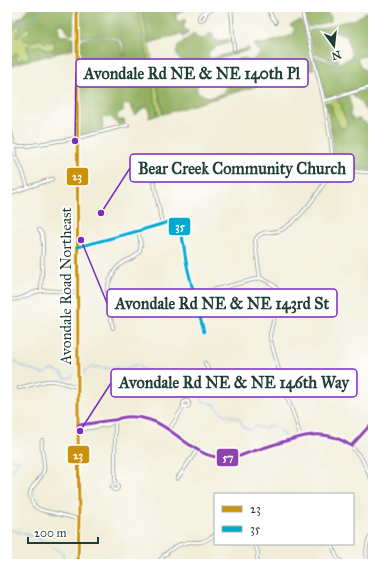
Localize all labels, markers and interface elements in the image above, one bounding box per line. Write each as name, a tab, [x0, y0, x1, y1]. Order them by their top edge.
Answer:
north arrow	[314, 26, 354, 66]
text: N	[330, 48, 343, 63]
callout: Avondale Rd NE & NE 140th Pl	[76, 59, 308, 87]
text: Avondale Rd NE & NE 140th Pl	[83, 64, 301, 84]
callout: Bear Creek Community Church	[130, 154, 354, 182]
text: Bear Creek Community Church	[138, 159, 346, 179]
line badge: 23	[66, 167, 89, 186]
text: 23	[72, 170, 82, 184]
street label: Avondale Road Northeast	[57, 207, 75, 366]
line badge: 35	[168, 217, 191, 236]
text: 35	[175, 220, 186, 234]
callout: Avondale Rd NE & NE 143rd St	[107, 289, 337, 317]
text: Avondale Rd NE & NE 143rd St	[114, 294, 329, 314]
callout: Avondale Rd NE & NE 146th Way	[111, 369, 357, 397]
text: Avondale Rd NE & NE 146th Way	[118, 373, 351, 393]
line badge: 23	[67, 445, 90, 464]
line badge: 57	[216, 448, 239, 467]
text: 23	[73, 449, 83, 463]
text: 57	[223, 451, 234, 464]
legend	[214, 493, 354, 545]
text: 23	[250, 502, 261, 516]
scale bar	[28, 519, 98, 545]
text: 35	[250, 522, 261, 536]
text: 200 m	[34, 526, 67, 540]

